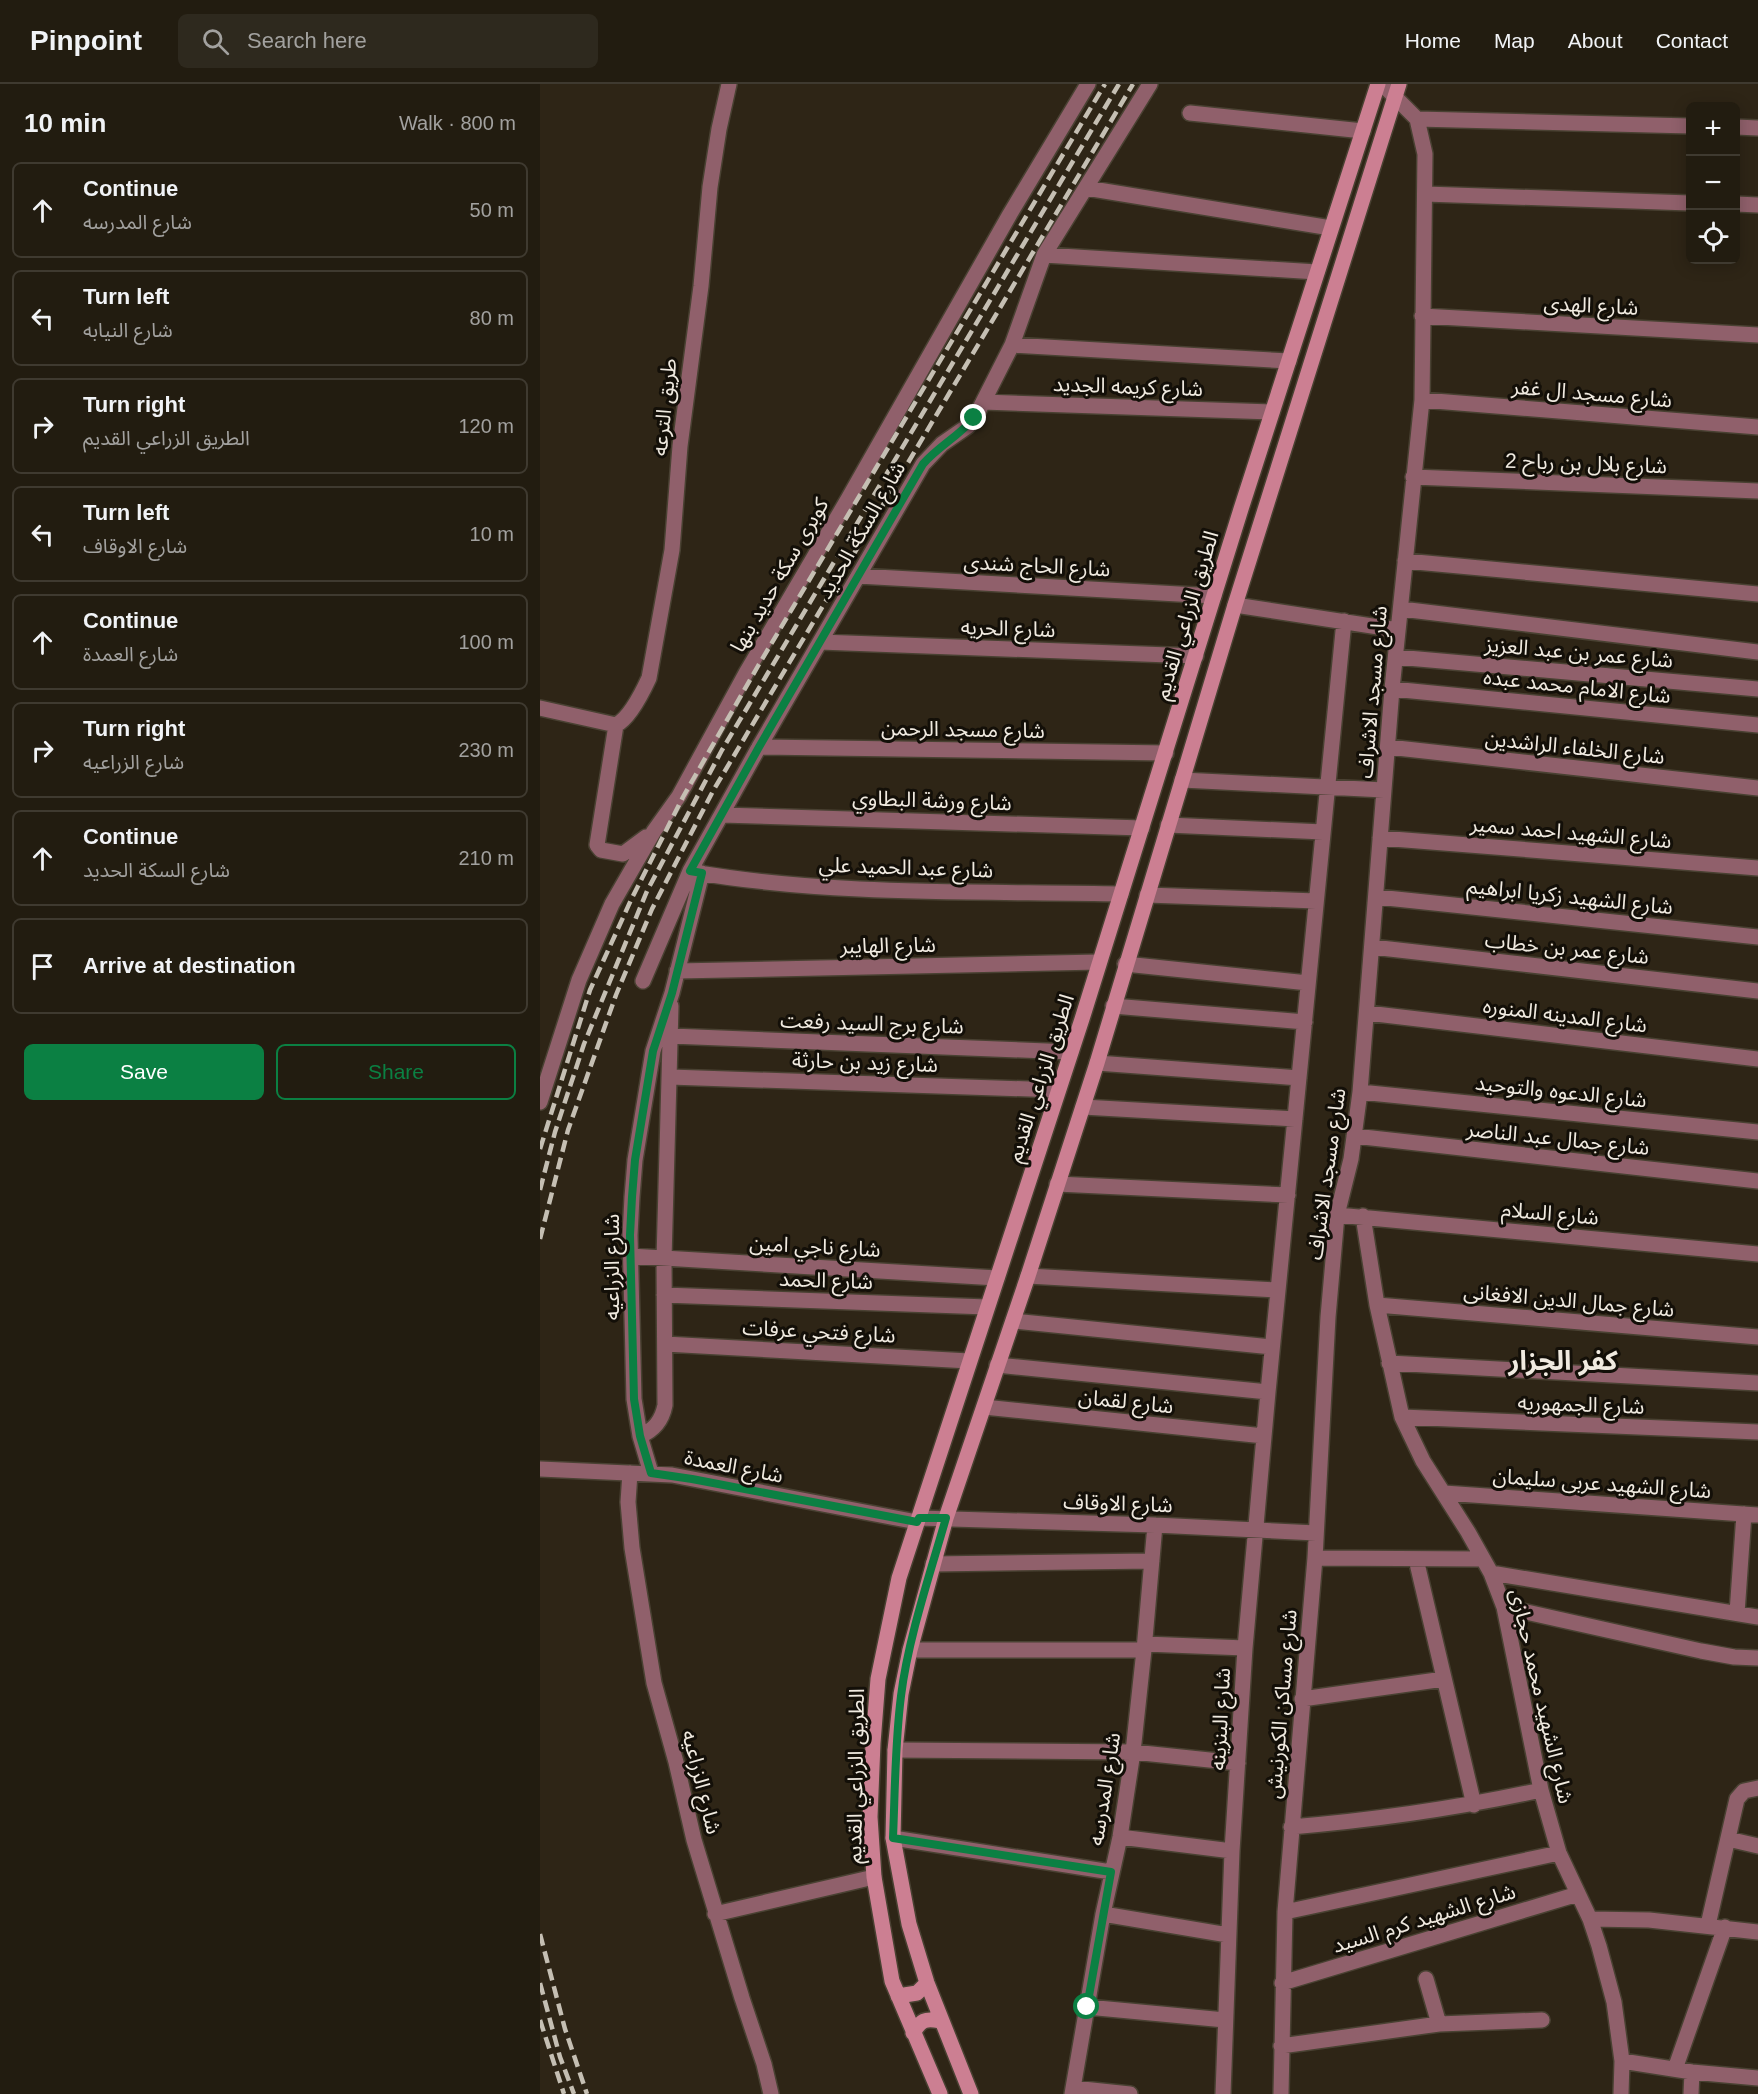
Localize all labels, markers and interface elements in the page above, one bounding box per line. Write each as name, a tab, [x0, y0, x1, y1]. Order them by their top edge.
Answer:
search box	[178, 14, 598, 68]
text: Pinpoint	[30, 25, 142, 56]
icon: search	[199, 25, 232, 58]
text: Search here	[247, 28, 367, 53]
text: Home	[1405, 29, 1461, 52]
text: Map	[1494, 29, 1535, 52]
text: About	[1568, 29, 1623, 52]
text: Contact	[1656, 29, 1728, 52]
map controls	[1686, 102, 1740, 264]
button: +	[1686, 102, 1740, 156]
text: 10 min	[24, 108, 106, 138]
text: Walk · 800 m	[399, 112, 516, 134]
button: −	[1686, 156, 1740, 210]
text: Continue	[83, 176, 178, 201]
icon: ahead	[26, 194, 59, 227]
text: 50 m	[470, 199, 514, 221]
button: locate	[1686, 210, 1740, 264]
text: شارع المدرسه	[83, 211, 192, 233]
text: Turn left	[83, 284, 169, 309]
street label: شارع الهدى	[1543, 291, 1639, 323]
icon: left	[26, 302, 59, 335]
text: 80 m	[470, 307, 514, 329]
text: شارع النيابه	[83, 319, 173, 341]
street label: طريق الترعه	[647, 357, 683, 457]
street label: شارع كريمه الجديد	[1052, 372, 1203, 404]
street label: شارع مسجد ال غفر	[1510, 374, 1673, 415]
text: Turn right	[83, 392, 185, 417]
route end	[960, 404, 986, 430]
icon: right	[26, 410, 59, 443]
text: 120 m	[458, 415, 514, 437]
text: الطريق الزراعي القديم	[83, 427, 250, 449]
street label: شارع بلال بن رباح 2	[1505, 449, 1667, 481]
street label: شارع السكة الحديد	[812, 457, 913, 605]
street label: كوبرى سكة حديد بنها	[726, 494, 833, 657]
text: Turn left	[83, 500, 169, 525]
icon: left	[26, 518, 59, 551]
text: 10 m	[470, 523, 514, 545]
street label: الطريق الزراعي القديم	[1149, 528, 1227, 703]
text: شارع الاوقاف	[83, 535, 187, 557]
street label: شارع الحاج شندى	[963, 550, 1111, 584]
street label: شارع مسجد الاشراف	[1353, 605, 1395, 780]
text: Continue	[83, 608, 178, 633]
street label: شارع الحريه	[960, 615, 1056, 645]
icon: ahead	[26, 626, 59, 659]
text: 100 m	[458, 631, 514, 653]
street label: شارع عمر بن عبد العزيز	[1483, 632, 1674, 676]
text: شارع العمدة	[83, 643, 178, 665]
street label: شارع الامام محمد عبده	[1482, 665, 1672, 712]
text: Turn right	[83, 716, 185, 741]
street label: شارع مسجد الرحمن	[881, 716, 1045, 746]
street label: شارع الخلفاء الراشدين	[1484, 726, 1666, 772]
icon: right	[26, 734, 59, 767]
text: 230 m	[458, 739, 514, 761]
text: شارع الزراعيه	[83, 751, 184, 773]
street label: شارع ورشة البطاوي	[852, 786, 1012, 819]
street label: شارع الشهيد احمد سمير	[1468, 812, 1673, 856]
text: Continue	[83, 824, 178, 849]
icon: ahead	[26, 842, 59, 875]
text: 210 m	[458, 847, 514, 869]
street label: شارع عبد الحميد علي	[818, 852, 994, 886]
text: شارع السكة الحديد	[83, 859, 230, 881]
street label: شارع الشهيد زكريا ابراهيم	[1465, 874, 1674, 922]
street label: شارع عمر بن خطاب	[1483, 928, 1650, 972]
street label: شارع الهايبر	[839, 933, 936, 961]
icon: arrive	[26, 950, 59, 983]
text: Arrive at destination	[83, 953, 296, 978]
street label: الطريق الزراعي القديم	[1002, 991, 1083, 1166]
street label: شارع المدينه المنوره	[1481, 994, 1648, 1040]
street label: شارع برج السيد رفعت	[780, 1008, 964, 1042]
button: Save	[24, 1044, 264, 1100]
button: Share	[276, 1044, 516, 1100]
street label: شارع زيد بن حارثة	[792, 1048, 938, 1080]
street label: شارع الدعوه والتوحيد	[1474, 1071, 1648, 1115]
street label: شارع مسجد الاشراف	[1303, 1087, 1353, 1262]
street label: شارع جمال عبد الناصر	[1464, 1117, 1651, 1163]
street label: شارع السلام	[1500, 1197, 1600, 1234]
street label: شارع الزراعيه	[600, 1214, 627, 1320]
street label: شارع ناجي امين	[749, 1231, 881, 1266]
street label: شارع الحمد	[779, 1267, 873, 1297]
street label: شارع جمال الدين الافغانى	[1462, 1279, 1675, 1325]
street label: شارع فتحي عرفات	[742, 1316, 896, 1351]
district label: كفر الجزار	[1507, 1346, 1618, 1377]
street label: شارع لقمان	[1077, 1385, 1175, 1421]
street label: شارع الجمهوريه	[1517, 1390, 1645, 1422]
street label: شارع العمدة	[682, 1445, 785, 1491]
street label: شارع الشهيد عربى سليمان	[1492, 1464, 1712, 1506]
street label: شارع الاوقاف	[1063, 1490, 1173, 1520]
street label: شارع الشهيد محمد حجازى	[1502, 1586, 1578, 1806]
street label: شارع مساكن الكورنيش	[1261, 1608, 1305, 1800]
street label: شارع البنزينه	[1206, 1667, 1238, 1771]
street label: الطريق الزراعي القديم	[842, 1688, 873, 1864]
street label: شارع الزراعيه	[674, 1728, 726, 1837]
street label: شارع المدرسه	[1084, 1731, 1128, 1848]
street label: شارع الشهيد كرم السيد	[1330, 1879, 1520, 1962]
route start	[1073, 1993, 1099, 2019]

